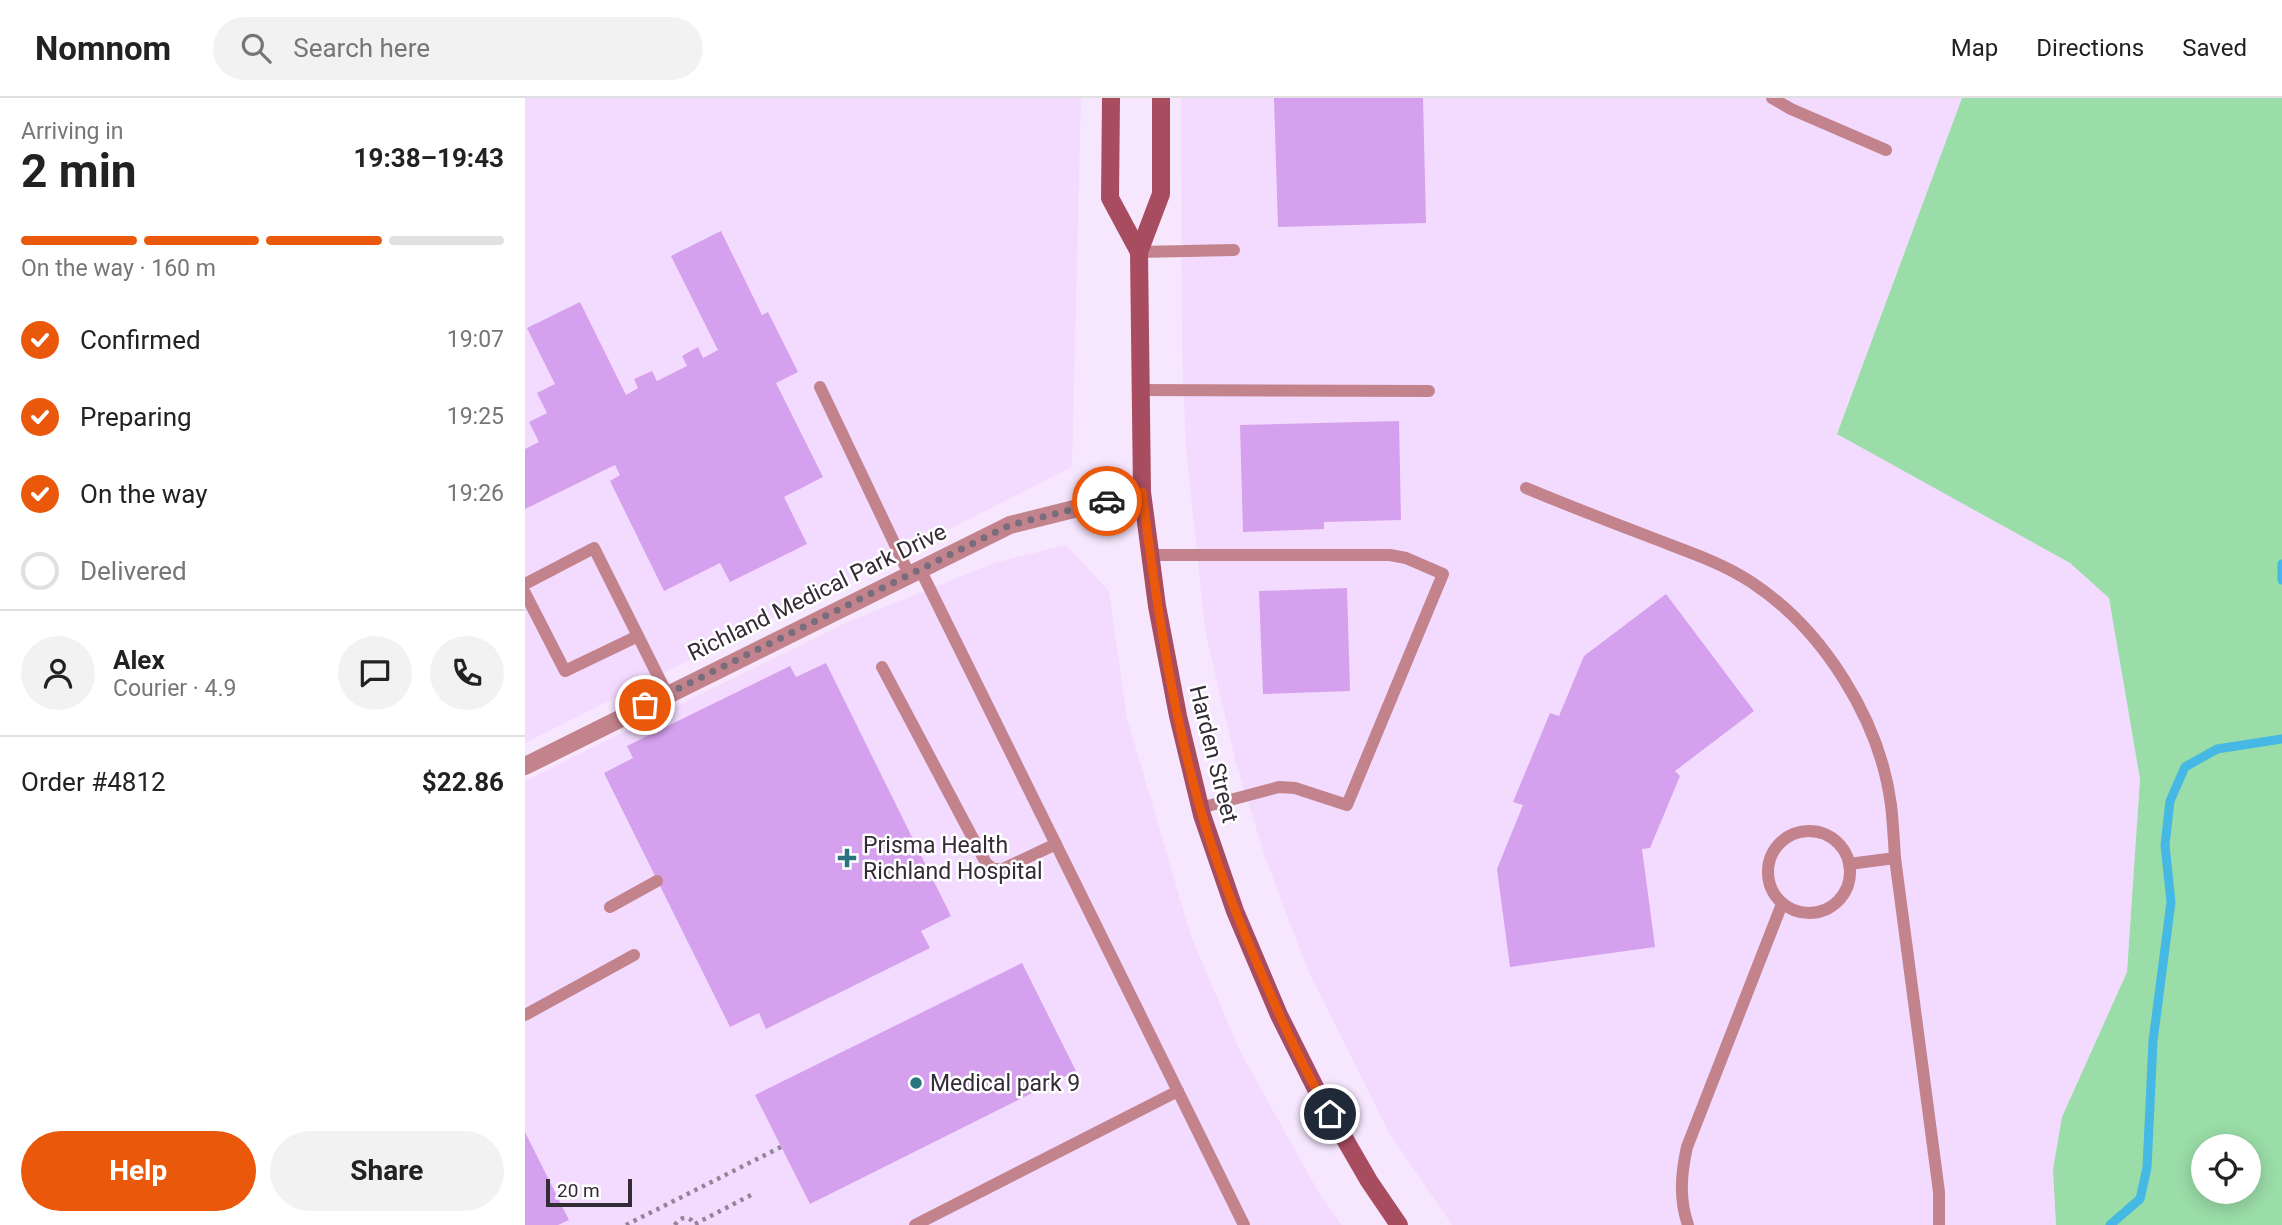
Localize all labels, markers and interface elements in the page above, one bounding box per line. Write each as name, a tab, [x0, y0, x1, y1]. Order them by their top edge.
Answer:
search box	[213, 17, 703, 80]
text: Nomnom	[35, 29, 171, 68]
icon: search	[237, 29, 275, 67]
text: Search here	[293, 33, 430, 63]
text: Map	[1951, 34, 1998, 62]
text: Directions	[2036, 34, 2144, 62]
text: Saved	[2182, 34, 2247, 62]
text: Arriving in	[21, 118, 124, 145]
text: 19:38–19:43	[354, 143, 504, 173]
text: 2 min	[21, 144, 137, 198]
text: On the way · 160 m	[21, 255, 216, 282]
icon: check	[21, 321, 59, 359]
text: Confirmed	[80, 325, 201, 355]
text: 19:07	[447, 326, 504, 353]
icon: check	[21, 398, 59, 436]
text: Preparing	[80, 402, 192, 432]
text: 19:25	[447, 403, 504, 430]
courier	[1072, 466, 1142, 536]
icon: check	[21, 475, 59, 513]
text: On the way	[80, 479, 208, 509]
text: 19:26	[447, 480, 504, 507]
icon: car	[1088, 482, 1126, 520]
street label: Richland Medical Park Drive	[684, 518, 951, 667]
text: Delivered	[80, 556, 187, 586]
button: person	[21, 636, 95, 710]
button: chat	[338, 636, 412, 710]
button: phone	[430, 636, 504, 710]
text: Alex	[113, 645, 165, 675]
text: Courier · 4.9	[113, 675, 236, 702]
pin	[615, 675, 675, 735]
street label: Harden Street	[1183, 683, 1244, 826]
icon: bag	[626, 686, 664, 724]
text: Order #4812	[21, 767, 166, 797]
text: $22.86	[422, 767, 504, 797]
place label: Prisma Health Richland Hospital	[863, 832, 1043, 885]
marker: Prisma Health Richland Hospital	[837, 848, 857, 868]
place label: Medical park 9	[930, 1070, 1080, 1097]
marker: Medical park 9	[908, 1075, 924, 1091]
pin	[1300, 1084, 1360, 1144]
icon: home	[1311, 1095, 1349, 1133]
button: Help	[21, 1131, 256, 1211]
button: Share	[270, 1131, 504, 1211]
map controls	[2191, 1134, 2261, 1204]
button: locate	[2191, 1134, 2261, 1204]
scale bar	[546, 1176, 632, 1208]
text: 20 m	[557, 1179, 600, 1202]

